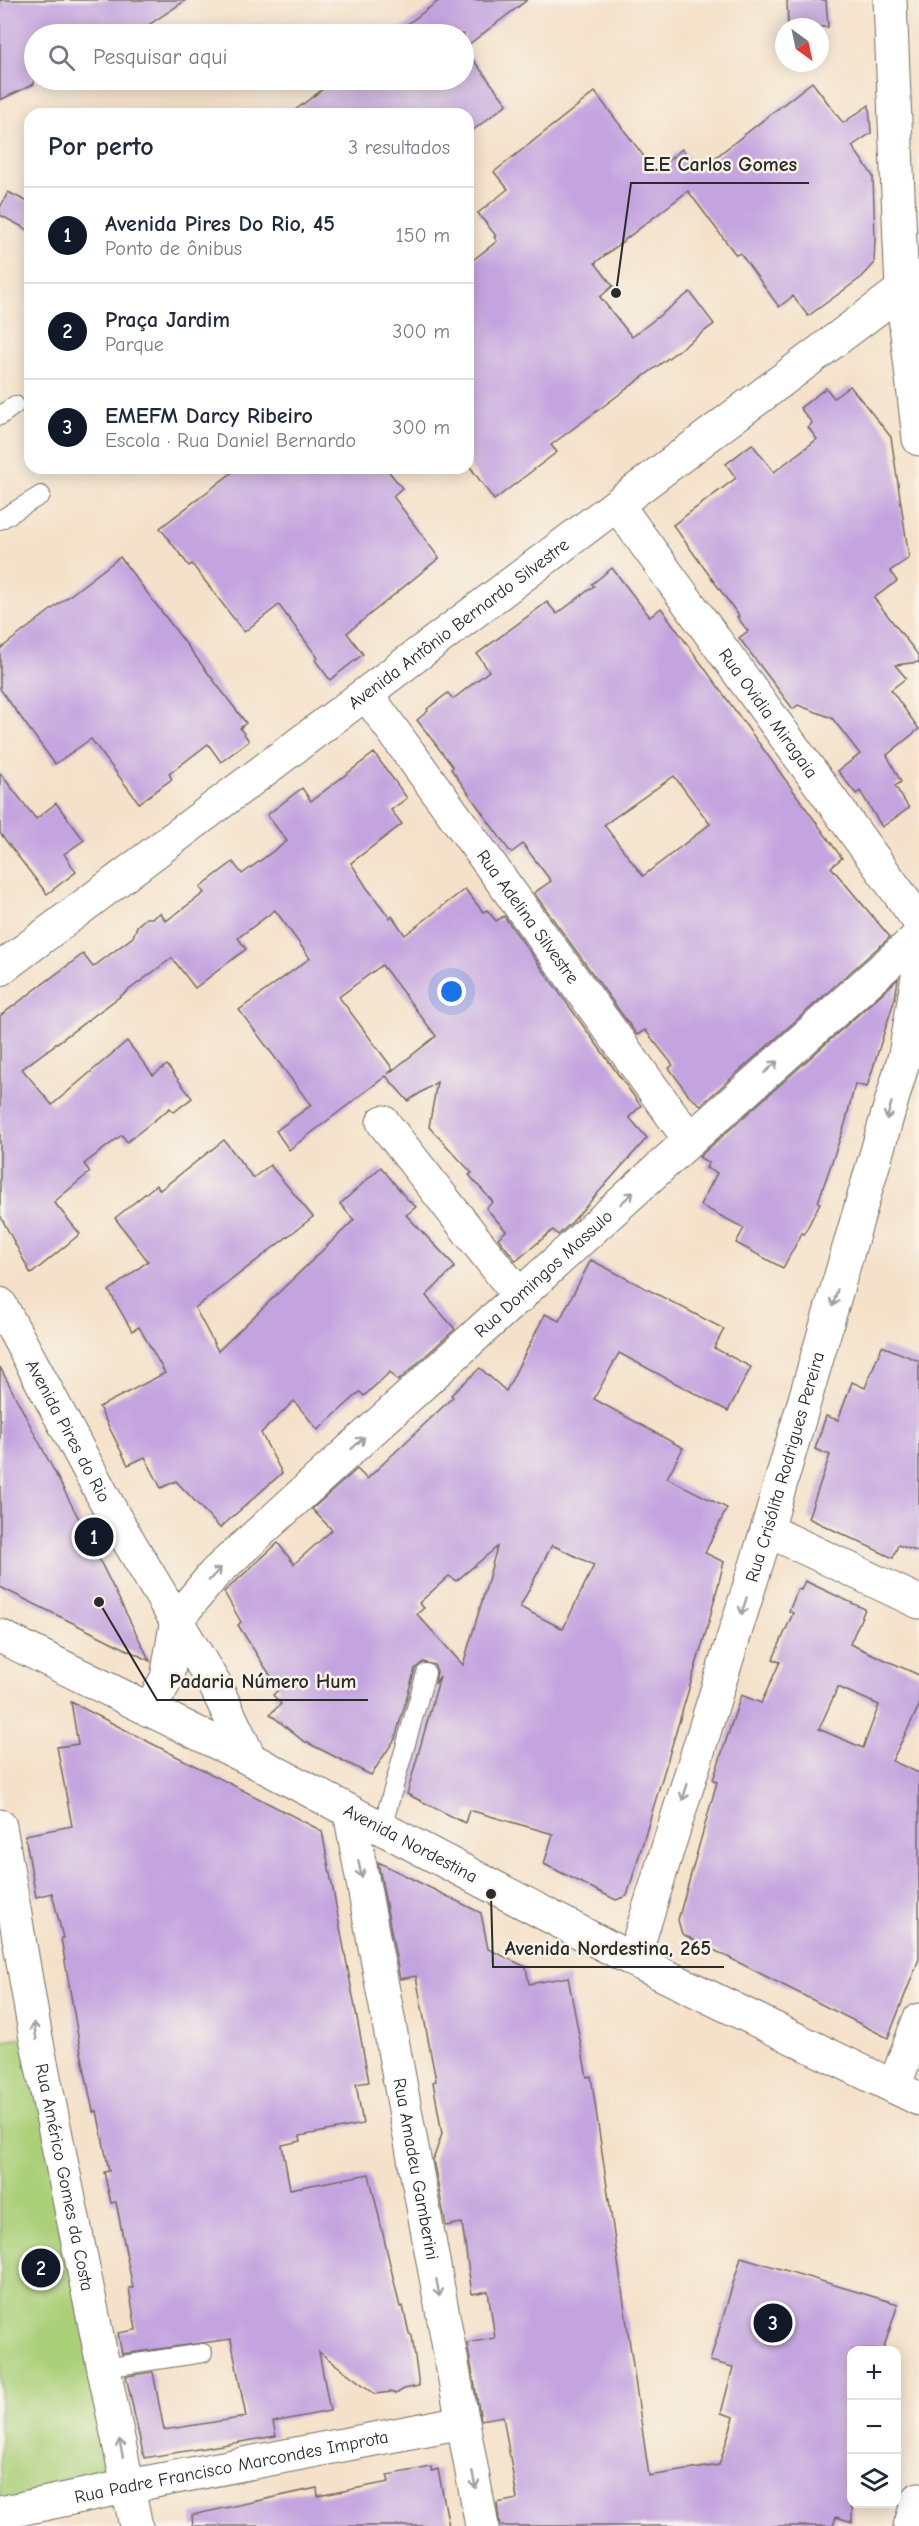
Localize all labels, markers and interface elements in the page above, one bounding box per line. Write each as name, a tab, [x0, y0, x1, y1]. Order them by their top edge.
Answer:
north arrow	[775, 18, 829, 72]
search box	[24, 24, 474, 90]
icon: search	[45, 41, 78, 74]
text: Pesquisar aqui	[93, 44, 228, 70]
text: Por perto	[48, 132, 154, 162]
text: 3 resultados	[348, 136, 450, 159]
callout: E.E Carlos Gomes	[631, 145, 809, 183]
text: E.E Carlos Gomes	[643, 153, 797, 176]
text: Avenida Pires Do Rio, 45	[105, 211, 335, 237]
text: 1	[64, 224, 71, 247]
text: 150 m	[396, 224, 450, 247]
text: Ponto de ônibus	[105, 237, 242, 260]
text: Praça Jardim	[105, 307, 230, 333]
text: 2	[63, 320, 72, 343]
text: 300 m	[392, 320, 450, 343]
text: Parque	[105, 333, 164, 356]
text: EMEFM Darcy Ribeiro	[105, 403, 313, 429]
text: 3	[63, 416, 72, 439]
text: 300 m	[392, 416, 450, 439]
text: Escola · Rua Daniel Bernardo	[105, 429, 356, 452]
street label: Avenida Antônio Bernardo Silvestre	[344, 534, 573, 714]
street label: Rua Ovidia Miragaia	[714, 645, 822, 782]
street label: Rua Adelina Silvestre	[472, 846, 583, 988]
your location	[437, 977, 466, 1006]
one-way arrow	[763, 1060, 778, 1074]
one-way arrow	[883, 1101, 894, 1120]
one-way arrow	[619, 1191, 634, 1205]
street label: Rua Domingos Massulo	[470, 1206, 617, 1342]
one-way arrow	[828, 1288, 840, 1307]
street label: Rua Crisólita Rodrigues Pereira	[741, 1349, 829, 1585]
street label: Avenida Pires do Rio	[21, 1356, 114, 1506]
one-way arrow	[350, 1436, 365, 1450]
pin: 1	[74, 1514, 113, 1560]
one-way arrow	[207, 1567, 222, 1582]
one-way arrow	[737, 1596, 748, 1615]
callout: Padaria Número Hum	[157, 1662, 368, 1700]
text: Padaria Número Hum	[170, 1670, 356, 1693]
one-way arrow	[679, 1782, 690, 1801]
street label: Avenida Nordestina	[340, 1800, 481, 1887]
one-way arrow	[355, 1859, 366, 1878]
callout: Avenida Nordestina, 265	[493, 1929, 724, 1967]
text: Avenida Nordestina, 265	[505, 1937, 711, 1960]
one-way arrow	[29, 2021, 40, 2041]
street label: Rua Américo Gomes da Costa	[30, 2062, 98, 2293]
street label: Rua Amadeu Gamberini	[388, 2076, 443, 2262]
pin: 2	[22, 2246, 60, 2290]
one-way arrow	[433, 2278, 444, 2297]
pin: 3	[754, 2300, 792, 2346]
map controls	[847, 2346, 901, 2508]
button: +	[847, 2346, 901, 2400]
button: −	[847, 2400, 901, 2454]
street label: Rua Padre Francisco Marcondes Improta	[73, 2427, 390, 2508]
one-way arrow	[115, 2439, 126, 2458]
button: layers	[847, 2454, 901, 2508]
one-way arrow	[468, 2469, 479, 2489]

